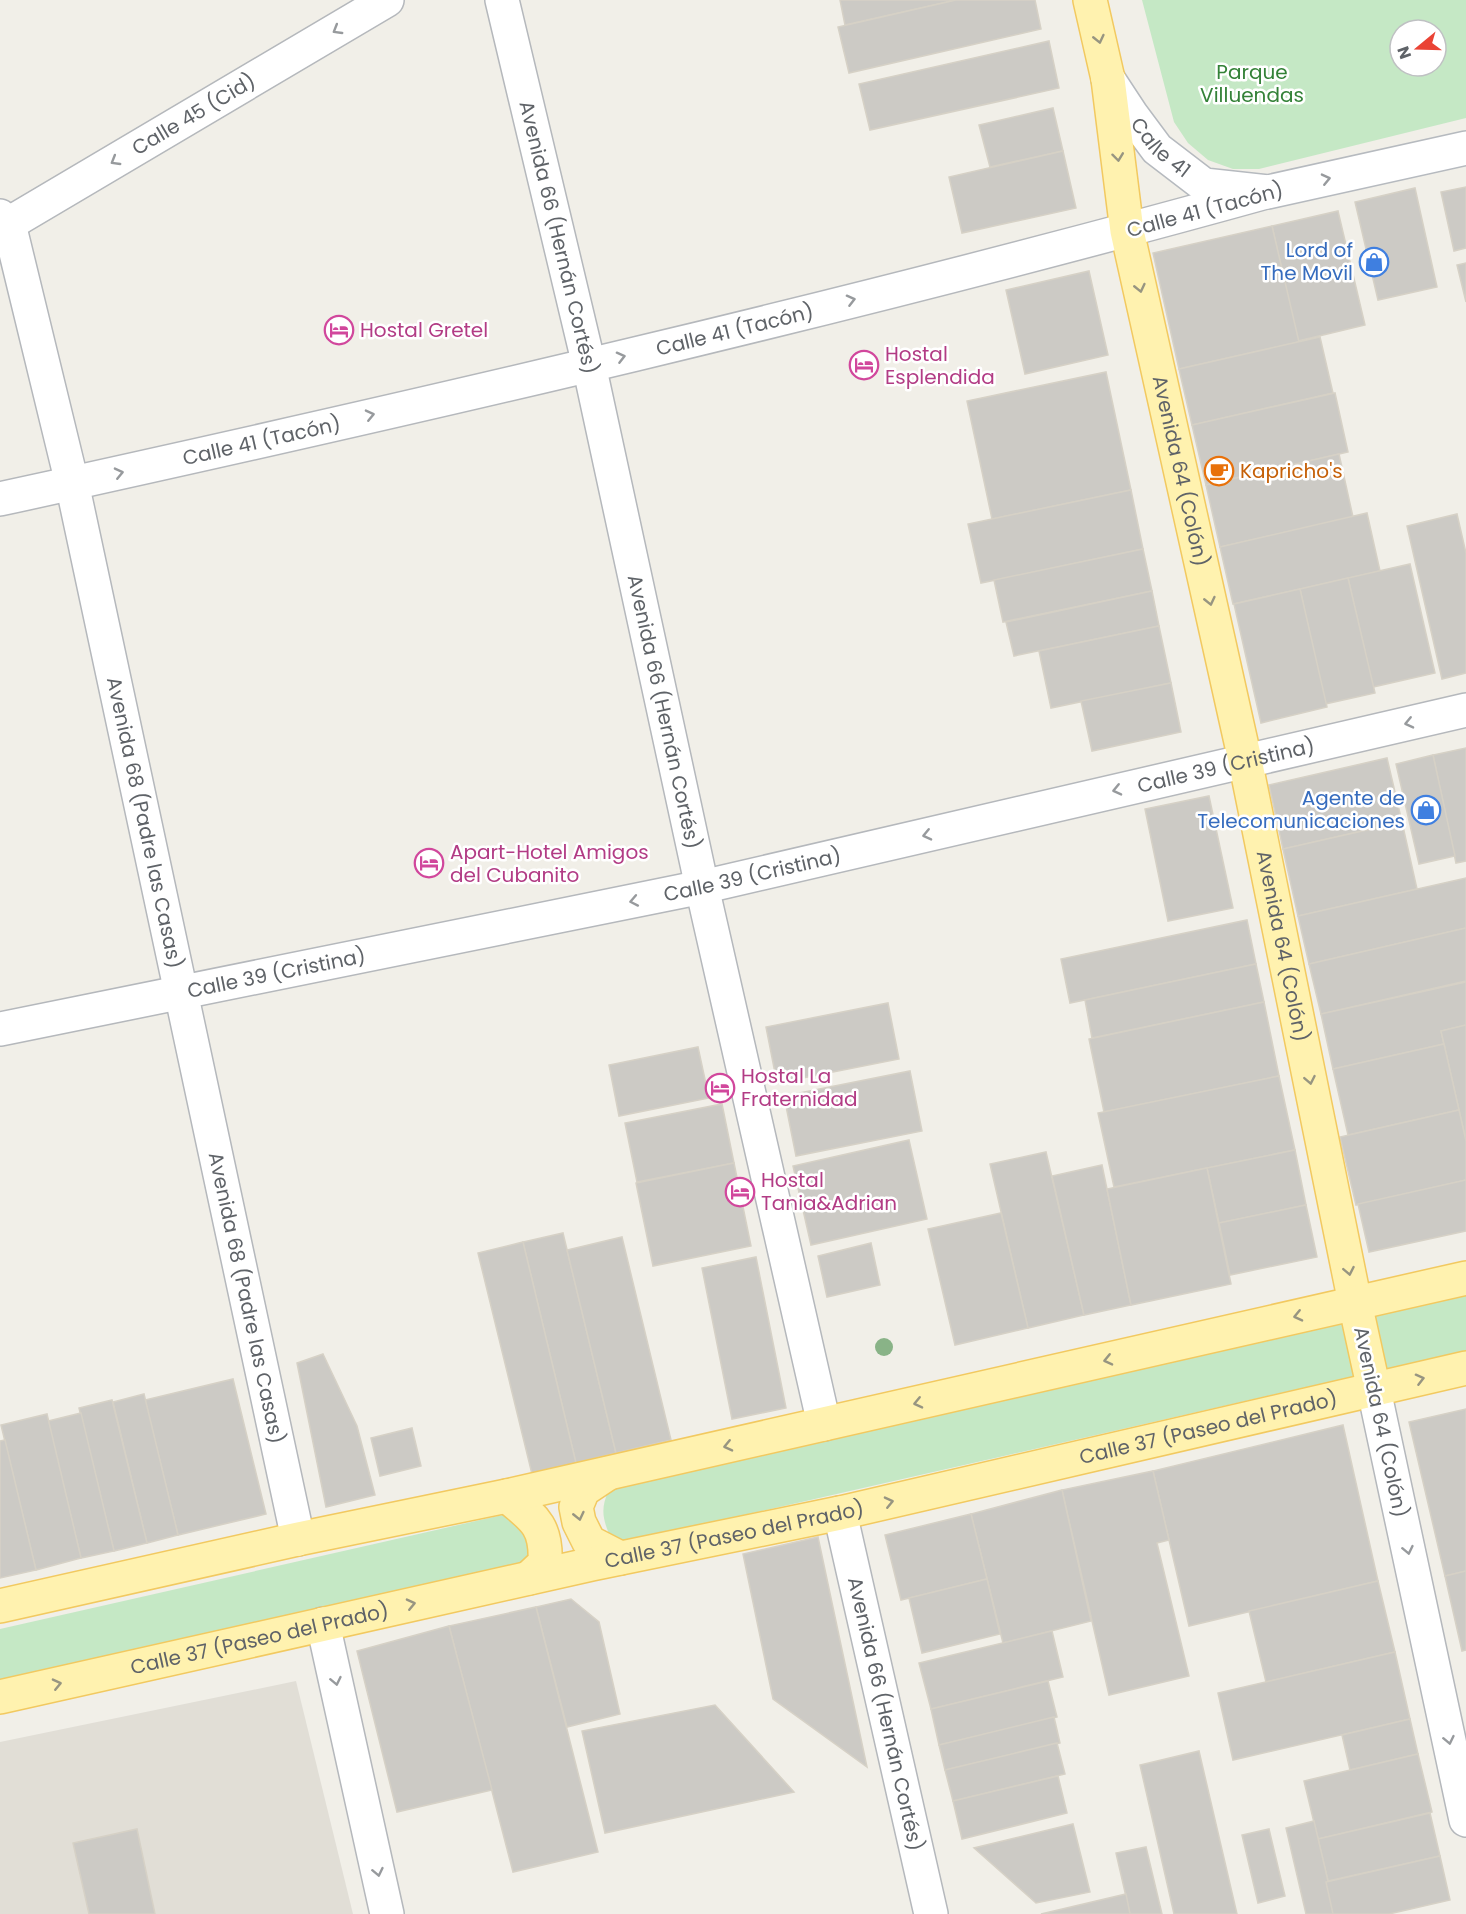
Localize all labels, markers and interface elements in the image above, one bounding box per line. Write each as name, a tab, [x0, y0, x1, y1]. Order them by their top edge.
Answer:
north arrow	[1388, 18, 1448, 78]
one-way arrow	[333, 22, 343, 34]
one-way arrow	[1092, 34, 1105, 44]
text: N	[1391, 43, 1417, 62]
park label: Parque Villuendas	[1200, 58, 1304, 109]
street label: Calle 45 (Cid)	[127, 67, 261, 162]
street label: Avenida 66 (Hernán Cortés)	[512, 98, 605, 377]
street label: Calle 41	[1124, 112, 1197, 184]
one-way arrow	[1111, 153, 1124, 162]
one-way arrow	[111, 154, 121, 165]
one-way arrow	[1320, 173, 1330, 186]
street label: Calle 41 (Tacón)	[1124, 176, 1286, 244]
place label: Lord of The Movil	[1261, 236, 1353, 287]
shop icon: Lord of The Movil	[1358, 246, 1390, 278]
one-way arrow	[1133, 282, 1146, 292]
one-way arrow	[846, 294, 856, 307]
street label: Calle 41 (Tacón)	[653, 297, 816, 363]
hotel icon: Hostal Gretel	[323, 314, 355, 346]
place label: Hostal Gretel	[360, 316, 488, 344]
place label: Hostal Esplendida	[885, 340, 995, 391]
hotel icon: Hostal Esplendida	[848, 349, 880, 381]
one-way arrow	[616, 352, 626, 365]
street label: Avenida 64 (Colón)	[1146, 373, 1215, 569]
street label: Calle 41 (Tacón)	[180, 409, 343, 472]
one-way arrow	[365, 410, 375, 423]
cafe icon: Kapricho's	[1203, 455, 1235, 487]
place label: Kapricho's	[1240, 457, 1343, 485]
one-way arrow	[113, 467, 123, 480]
street label: Avenida 66 (Hernán Cortés)	[621, 572, 707, 852]
one-way arrow	[1202, 596, 1215, 606]
street label: Avenida 68 (Padre las Casas)	[100, 674, 190, 971]
one-way arrow	[1404, 716, 1414, 729]
street label: Calle 39 (Cristina)	[1134, 732, 1317, 800]
one-way arrow	[1112, 783, 1122, 796]
place label: Agente de Telecomunicaciones	[1197, 784, 1405, 835]
shop icon: Agente de Telecomunicaciones	[1410, 794, 1442, 826]
one-way arrow	[922, 827, 932, 840]
place label: Apart-Hotel Amigos del Cubanito	[450, 838, 649, 889]
street label: Calle 39 (Cristina)	[661, 841, 844, 908]
hotel icon: Apart-Hotel Amigos del Cubanito	[413, 847, 445, 879]
street label: Avenida 64 (Colón)	[1250, 848, 1316, 1044]
one-way arrow	[629, 894, 639, 907]
street label: Calle 39 (Cristina)	[185, 941, 368, 1005]
place label: Hostal La Fraternidad	[741, 1062, 857, 1113]
hotel icon: Hostal La Fraternidad	[704, 1072, 736, 1104]
one-way arrow	[1303, 1074, 1316, 1084]
street label: Avenida 68 (Padre las Casas)	[202, 1149, 291, 1446]
place label: Hostal Tania&Adrian	[761, 1166, 897, 1217]
hotel icon: Hostal Tania&Adrian	[724, 1176, 756, 1208]
one-way arrow	[1341, 1265, 1354, 1275]
one-way arrow	[1293, 1309, 1303, 1322]
street label: Avenida 64 (Colón)	[1347, 1324, 1415, 1520]
one-way arrow	[1103, 1352, 1113, 1365]
one-way arrow	[1415, 1373, 1425, 1386]
street label: Calle 37 (Paseo del Prado)	[1077, 1384, 1340, 1471]
one-way arrow	[913, 1396, 923, 1409]
one-way arrow	[723, 1439, 733, 1452]
street label: Calle 37 (Paseo del Prado)	[602, 1494, 867, 1575]
one-way arrow	[884, 1496, 894, 1509]
one-way arrow	[572, 1511, 585, 1521]
one-way arrow	[1401, 1544, 1414, 1554]
street label: Avenida 66 (Hernán Cortés)	[841, 1574, 930, 1854]
street label: Calle 37 (Paseo del Prado)	[128, 1596, 391, 1681]
one-way arrow	[406, 1599, 416, 1612]
one-way arrow	[328, 1676, 341, 1686]
one-way arrow	[52, 1678, 62, 1691]
one-way arrow	[1442, 1735, 1455, 1745]
one-way arrow	[370, 1866, 383, 1876]

